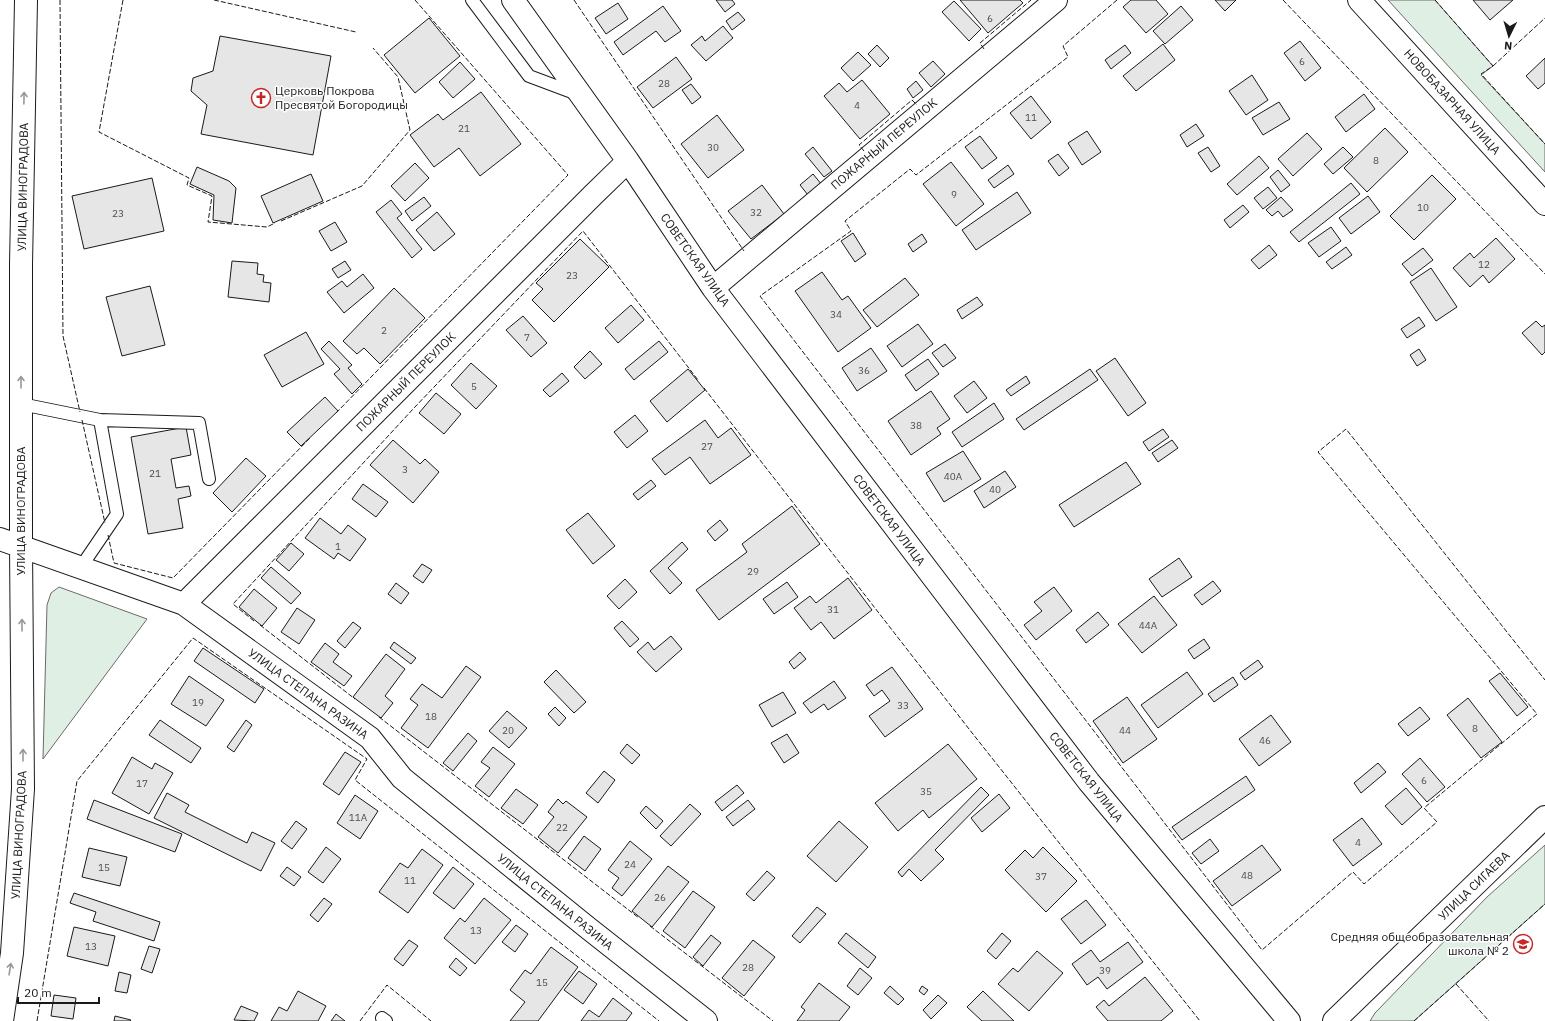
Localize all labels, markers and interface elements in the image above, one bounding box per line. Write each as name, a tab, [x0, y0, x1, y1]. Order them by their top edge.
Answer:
house number: 6	[987, 12, 993, 25]
north arrow	[1489, 16, 1529, 56]
text: N	[1504, 39, 1513, 53]
street label: НОВОБАЗАРНАЯ УЛИЦА	[1401, 46, 1504, 158]
house number: 6	[1299, 55, 1305, 68]
house number: 28	[658, 77, 670, 90]
place label: Церковь Покрова Пресвятой Богородицы	[275, 83, 408, 112]
church icon: Церковь Покрова Пресвятой Богородицы	[250, 87, 272, 109]
one-way arrow	[20, 92, 28, 105]
street label: ПОЖАРНЫЙ ПЕРЕУЛОК	[827, 95, 940, 193]
house number: 4	[854, 99, 860, 112]
house number: 11	[1025, 111, 1037, 124]
street label: УЛИЦА ВИНОГРАДОВА	[14, 122, 31, 252]
house number: 21	[458, 122, 470, 135]
house number: 30	[707, 141, 719, 154]
house number: 8	[1373, 154, 1379, 167]
house number: 9	[951, 188, 957, 201]
house number: 10	[1417, 201, 1429, 214]
house number: 32	[750, 206, 762, 219]
house number: 23	[112, 207, 124, 220]
street label: СОВЕТСКАЯ УЛИЦА	[658, 210, 733, 310]
house number: 12	[1478, 258, 1490, 271]
house number: 23	[566, 269, 578, 282]
house number: 34	[830, 308, 842, 321]
house number: 2	[381, 324, 387, 337]
street label: ПОЖАРНЫЙ ПЕРЕУЛОК	[353, 329, 458, 434]
house number: 7	[524, 331, 530, 344]
house number: 36	[858, 364, 870, 377]
one-way arrow	[17, 376, 25, 389]
house number: 5	[471, 380, 477, 393]
house number: 38	[910, 419, 922, 432]
house number: 27	[701, 440, 713, 453]
street label: УЛИЦА ВИНОГРАДОВА	[13, 446, 28, 575]
house number: 3	[402, 463, 408, 476]
house number: 21	[149, 467, 161, 480]
house number: 40А	[944, 470, 963, 483]
street label: СОВЕТСКАЯ УЛИЦА	[850, 471, 929, 569]
house number: 40	[989, 483, 1001, 496]
house number: 1	[335, 540, 341, 553]
house number: 29	[747, 565, 759, 578]
house number: 31	[827, 603, 839, 616]
one-way arrow	[18, 619, 26, 632]
house number: 44А	[1139, 619, 1158, 632]
street label: УЛИЦА СТЕПАНА РАЗИНА	[245, 645, 372, 742]
house number: 19	[192, 696, 204, 709]
house number: 33	[897, 699, 909, 712]
house number: 18	[425, 710, 437, 723]
house number: 8	[1472, 722, 1478, 735]
house number: 20	[502, 724, 514, 737]
house number: 44	[1119, 724, 1131, 737]
street label: СОВЕТСКАЯ УЛИЦА	[1046, 729, 1127, 825]
house number: 46	[1259, 734, 1271, 747]
one-way arrow	[19, 749, 27, 762]
street label: УЛИЦА ВИНОГРАДОВА	[8, 770, 29, 900]
house number: 6	[1421, 774, 1427, 787]
house number: 17	[136, 777, 148, 790]
house number: 35	[920, 785, 932, 798]
house number: 11А	[349, 811, 368, 824]
house number: 22	[556, 821, 568, 834]
house number: 4	[1355, 836, 1361, 849]
street label: УЛИЦА СИГАЕВА	[1435, 848, 1513, 924]
street label: УЛИЦА СТЕПАНА РАЗИНА	[494, 850, 617, 953]
house number: 24	[624, 858, 636, 871]
house number: 15	[98, 861, 110, 874]
house number: 48	[1241, 869, 1253, 882]
house number: 37	[1035, 870, 1047, 883]
house number: 11	[404, 874, 416, 887]
house number: 26	[654, 891, 666, 904]
house number: 13	[470, 924, 482, 937]
place label: Средняя общеобразовательная школа № 2	[1331, 929, 1509, 958]
school or university icon: Средняя общеобразовательная школа № 2	[1512, 933, 1534, 955]
house number: 13	[85, 940, 97, 953]
house number: 28	[742, 961, 754, 974]
one-way arrow	[6, 963, 14, 976]
house number: 39	[1099, 964, 1111, 977]
house number: 15	[536, 976, 548, 989]
scale bar	[18, 979, 99, 1005]
text: 20 m	[24, 985, 52, 1000]

